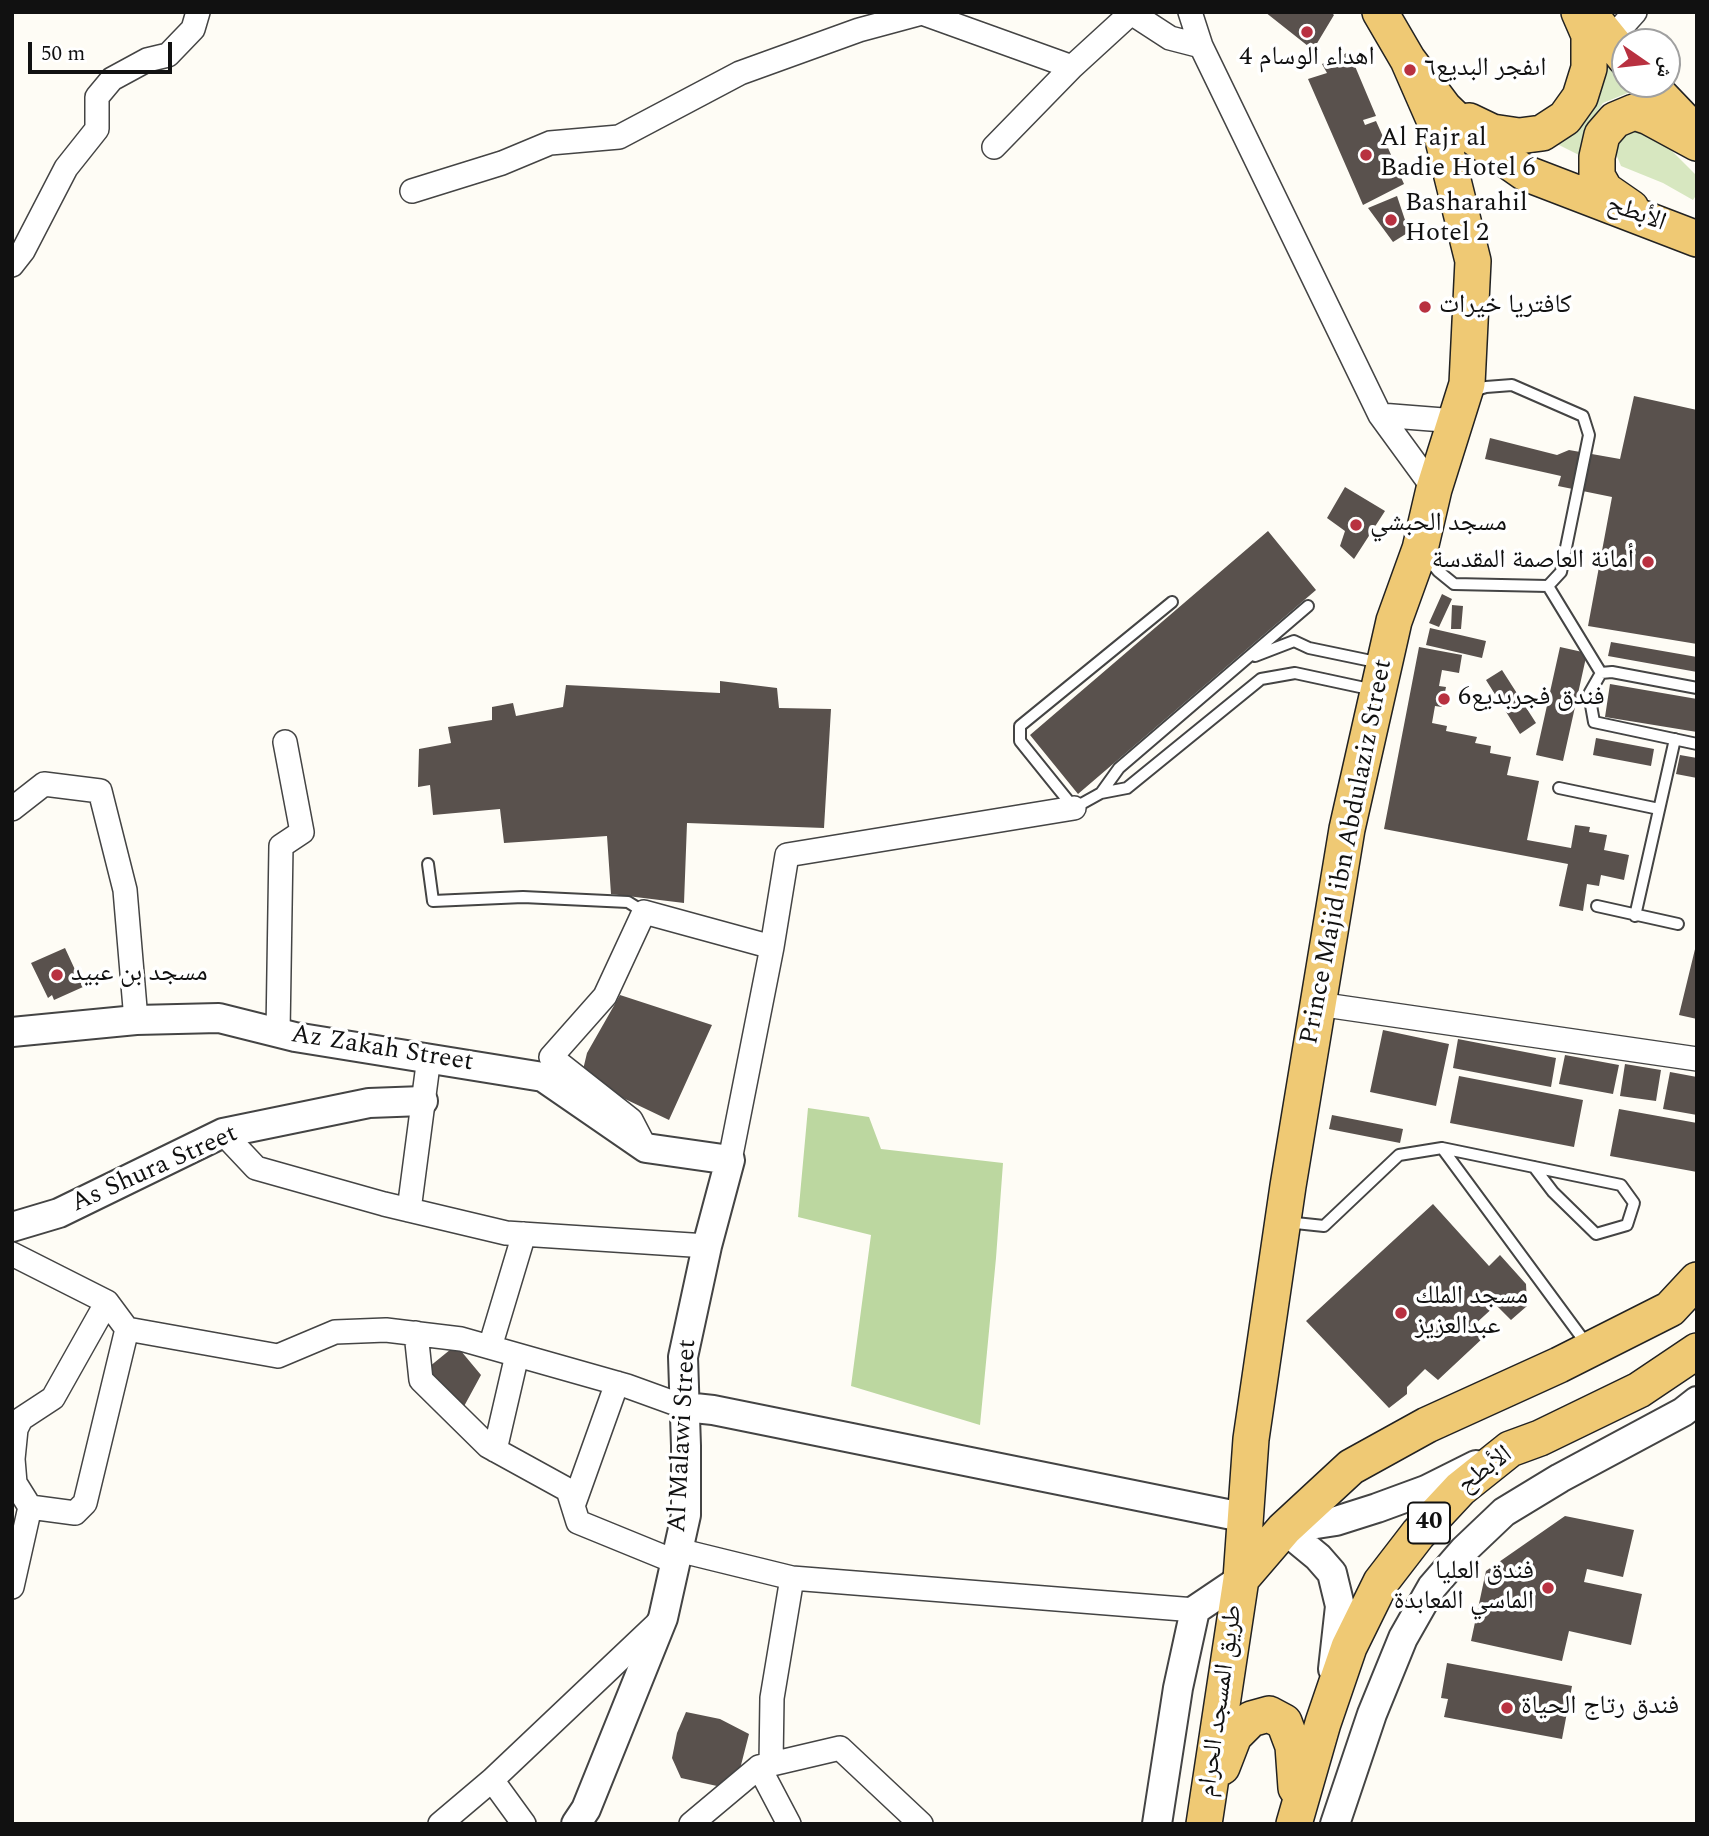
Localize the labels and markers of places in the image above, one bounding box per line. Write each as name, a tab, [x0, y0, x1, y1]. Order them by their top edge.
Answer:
marker: اهداء الوسام 4	[1299, 24, 1315, 40]
place label: اهداء الوسام 4	[1239, 43, 1375, 75]
place label: اىفجر البديع٦	[1424, 54, 1546, 86]
marker: اىفجر البديع٦	[1402, 62, 1418, 78]
place label: Al Fajr al Badie Hotel 6	[1380, 124, 1536, 186]
marker: Al Fajr al Badie Hotel 6	[1358, 147, 1374, 163]
place label: Basharahil Hotel 2	[1405, 189, 1528, 250]
marker: Basharahil Hotel 2	[1383, 212, 1399, 228]
place label: كافتريا خيرات	[1439, 291, 1572, 323]
marker: كافتريا خيرات	[1417, 299, 1433, 315]
place label: مسجد الحبشي	[1370, 509, 1507, 541]
marker: مسجد الحبشي	[1348, 517, 1364, 533]
place label: أمانة العاصمة المقدسة	[1432, 546, 1634, 578]
marker: أمانة العاصمة المقدسة	[1640, 554, 1656, 570]
place label: فندق فجربديع6	[1458, 683, 1605, 715]
marker: فندق فجربديع6	[1436, 691, 1452, 707]
place label: مسجد بن عبيد	[71, 959, 207, 991]
marker: مسجد بن عبيد	[49, 967, 65, 983]
place label: مسجد الملك عبدالعزيز	[1415, 1282, 1528, 1344]
marker: مسجد الملك عبدالعزيز	[1393, 1305, 1409, 1321]
place label: فندق العليا الماسي المعابدة	[1394, 1557, 1534, 1618]
marker: فندق العليا الماسي المعابدة	[1540, 1580, 1556, 1596]
place label: فندق رتاج الحياة	[1521, 1692, 1679, 1724]
marker: فندق رتاج الحياة	[1499, 1700, 1515, 1716]

